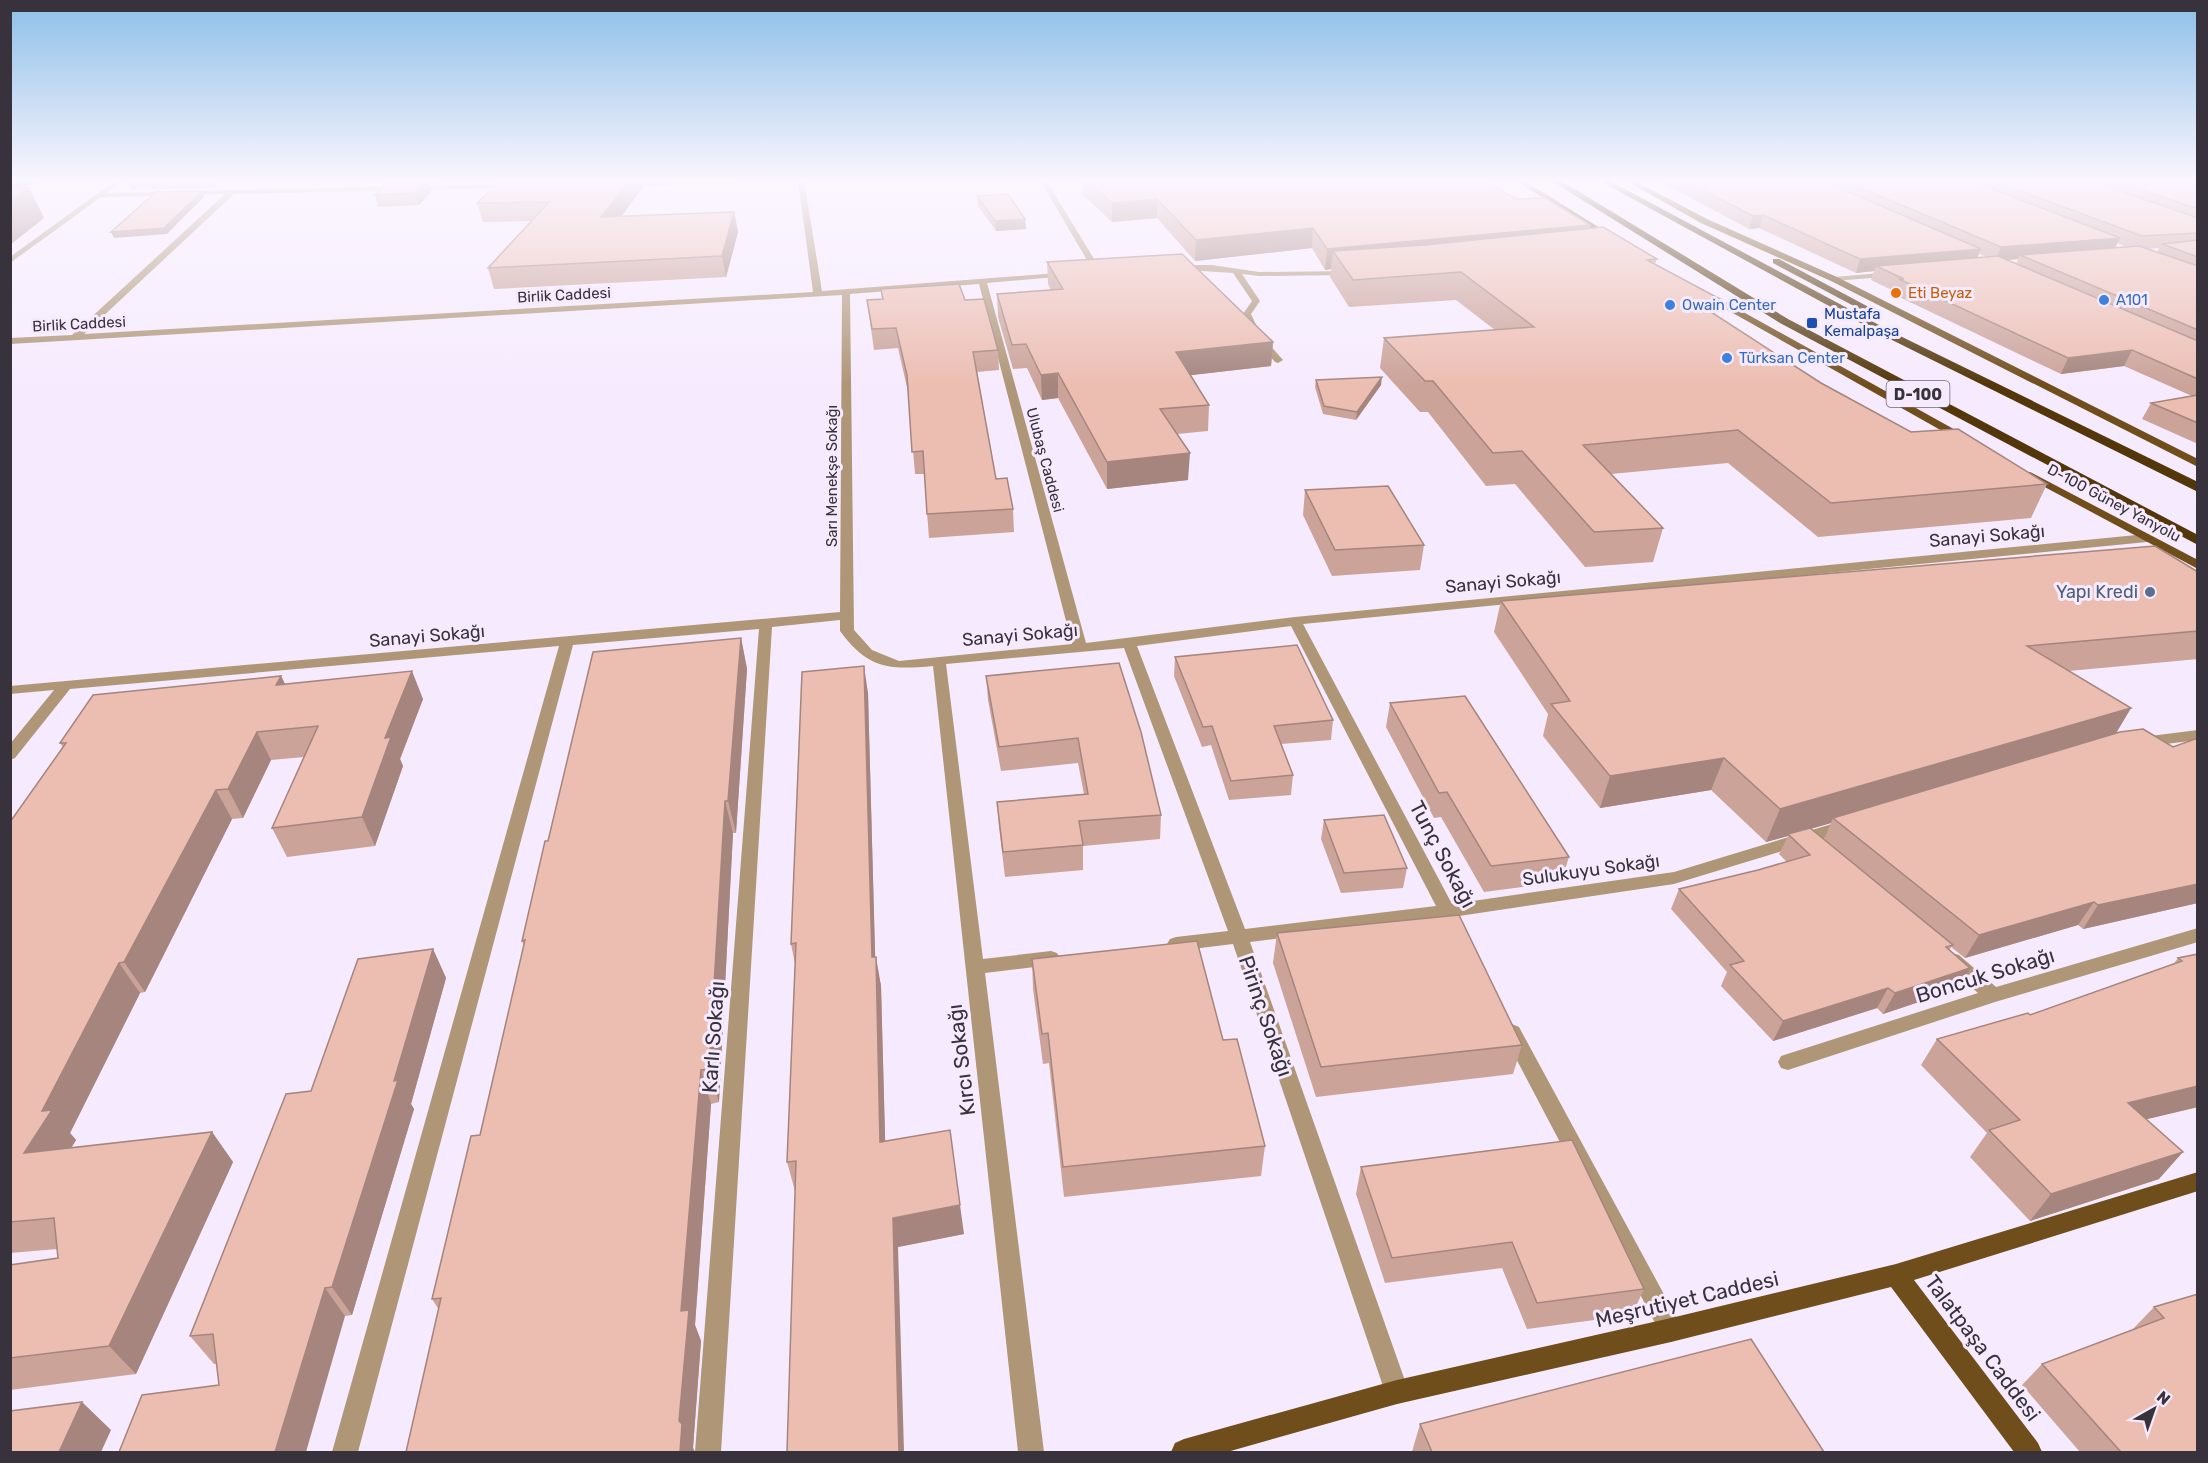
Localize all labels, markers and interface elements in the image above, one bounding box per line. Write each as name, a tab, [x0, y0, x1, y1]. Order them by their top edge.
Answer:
street label: Birlik Caddesi	[517, 284, 611, 306]
place label: Eti Beyaz	[1908, 284, 1973, 302]
marker: Eti Beyaz	[1889, 286, 1903, 300]
place label: A101	[2116, 291, 2148, 309]
marker: A101	[2097, 293, 2111, 307]
place label: Owain Center	[1682, 296, 1776, 314]
marker: Owain Center	[1663, 298, 1677, 312]
place label: Mustafa Kemalpaşa	[1824, 305, 1899, 340]
street label: Birlik Caddesi	[32, 313, 126, 335]
marker: Mustafa Kemalpaşa	[1805, 316, 1819, 330]
place label: Türksan Center	[1739, 349, 1845, 367]
marker: Türksan Center	[1720, 351, 1734, 365]
road number: D-100	[1886, 381, 1950, 407]
street label: Sarı Menekşe Sokağı	[823, 405, 841, 547]
street label: Ulubaş Caddesi	[1022, 406, 1068, 514]
street label: D-100 Güney Yanyolu	[2044, 460, 2184, 546]
street label: Sanayi Sokağı	[1928, 520, 2046, 552]
street label: Sanayi Sokağı	[1444, 566, 1562, 598]
place label: Yapı Kredi	[2056, 581, 2138, 603]
marker: Yapı Kredi	[2143, 585, 2157, 599]
street label: Sanayi Sokağı	[961, 619, 1079, 651]
street label: Sanayi Sokağı	[368, 620, 486, 652]
street label: Tunç Sokağı	[1404, 796, 1482, 912]
street label: Sulukuyu Sokağı	[1521, 849, 1661, 891]
street label: Boncuk Sokağı	[1913, 942, 2057, 1008]
street label: Pirinç Sokağı	[1234, 952, 1298, 1080]
street label: Karlı Sokağı	[697, 980, 729, 1094]
street label: Kırcı Sokağı	[942, 1003, 980, 1117]
street label: Meşrutiyet Caddesi	[1593, 1266, 1781, 1332]
street label: Talatpaşa Caddesi	[1920, 1270, 2046, 1426]
north arrow	[2124, 1379, 2184, 1439]
text: N	[2153, 1387, 2174, 1409]

